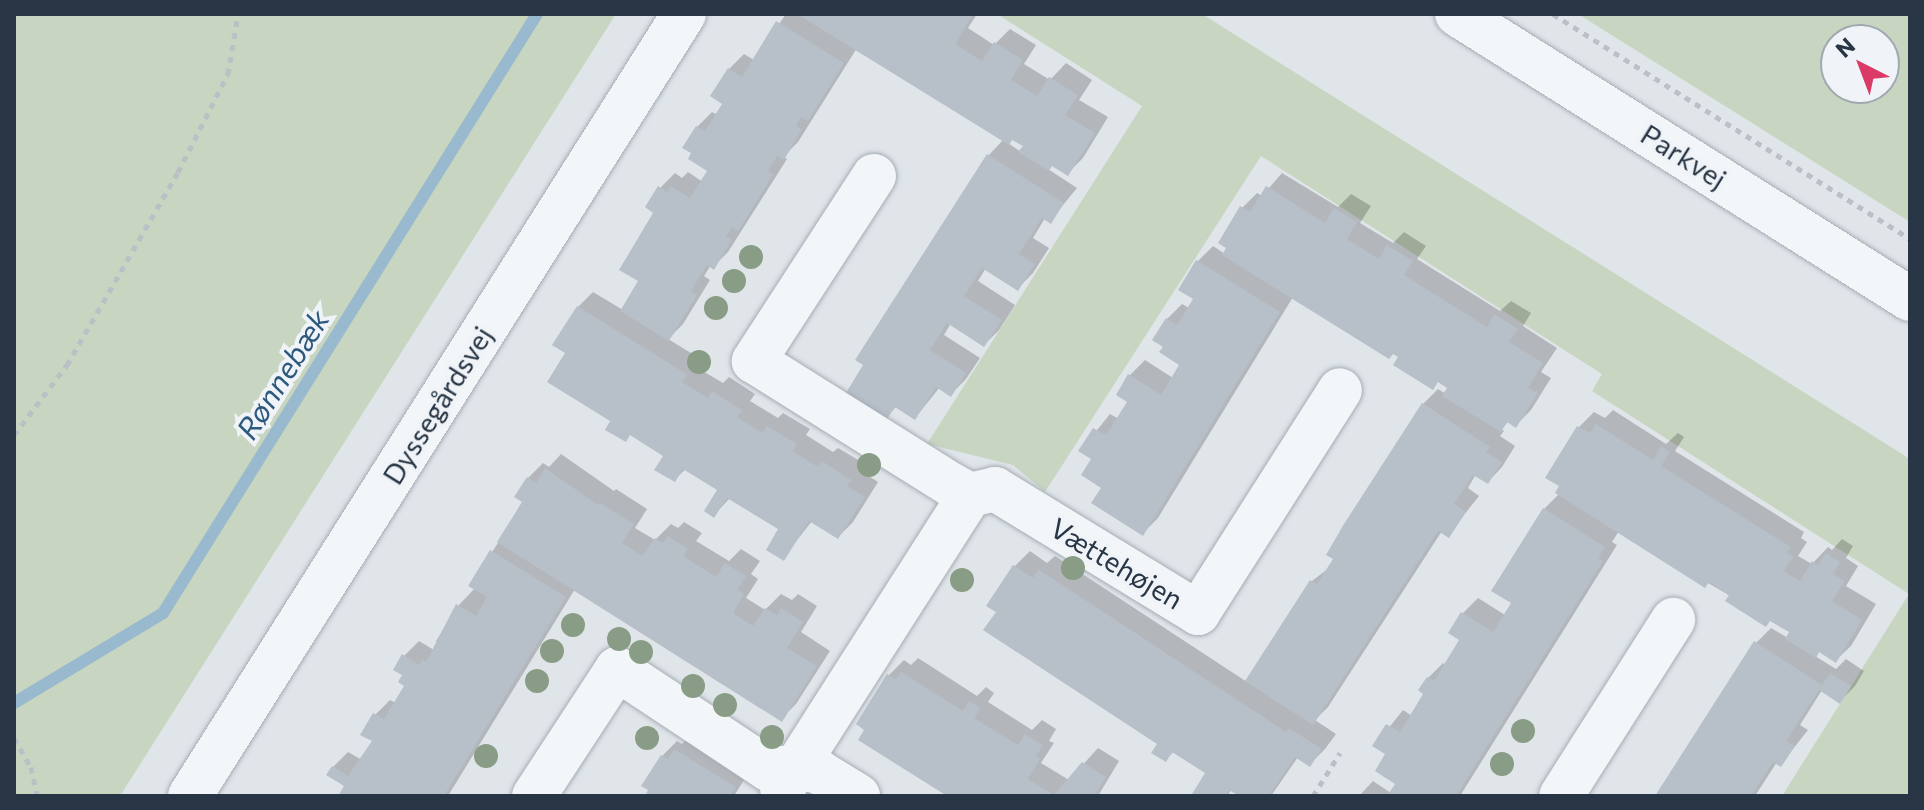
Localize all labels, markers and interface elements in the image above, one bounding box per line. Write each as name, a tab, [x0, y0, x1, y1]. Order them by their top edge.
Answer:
north arrow	[1820, 24, 1900, 104]
text: N	[1830, 32, 1860, 63]
street label: Parkvej	[1635, 117, 1733, 195]
water label: Rønnebæk	[228, 303, 336, 445]
street label: Dyssegårdsvej	[375, 320, 499, 490]
street label: Vættehøjen	[1045, 510, 1189, 616]

